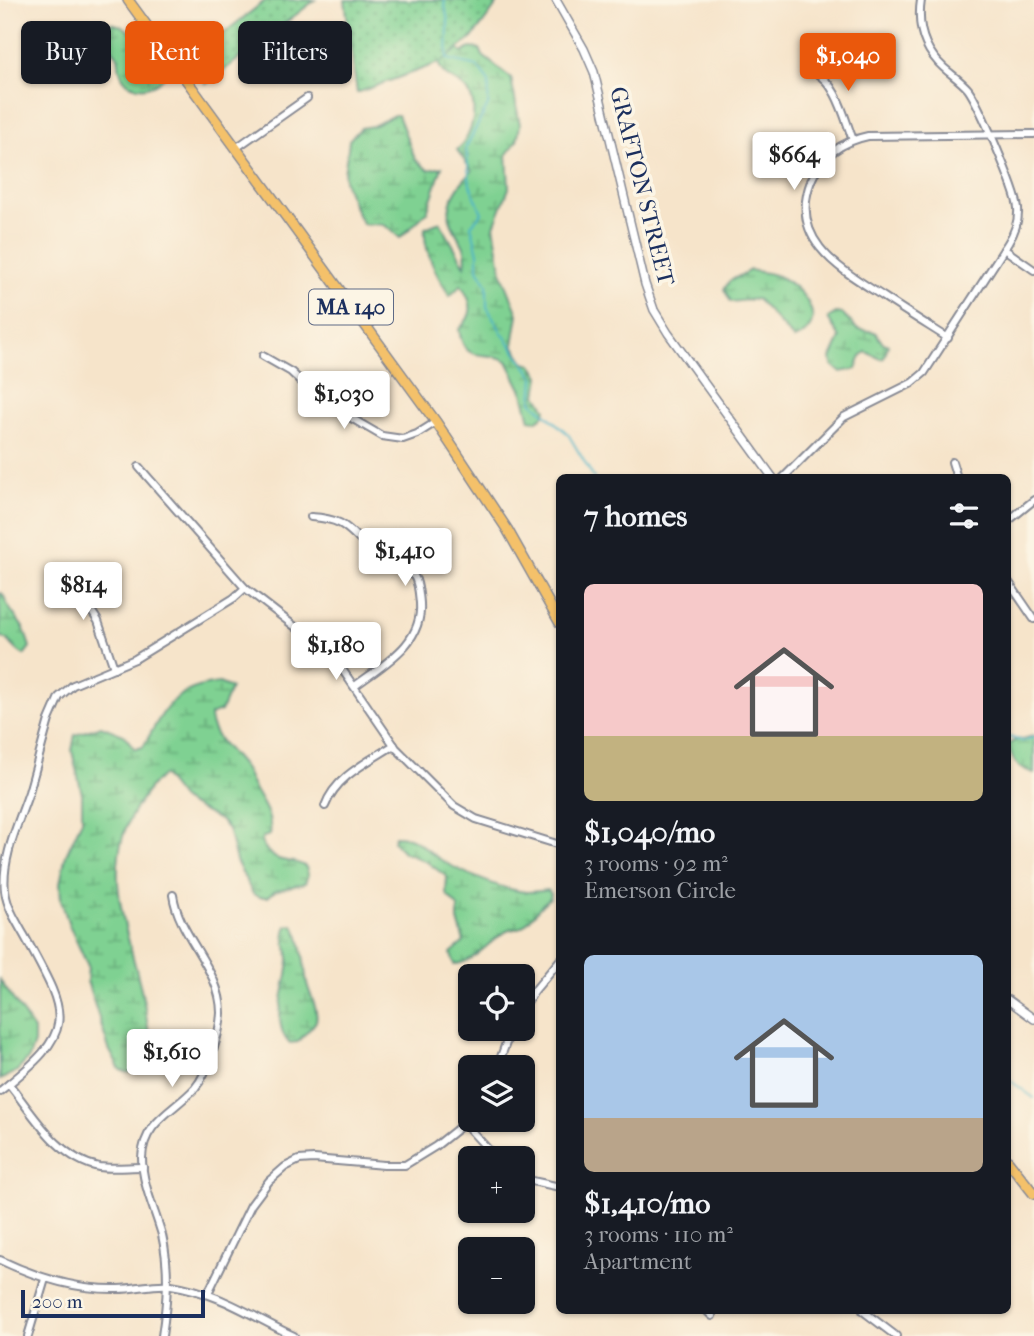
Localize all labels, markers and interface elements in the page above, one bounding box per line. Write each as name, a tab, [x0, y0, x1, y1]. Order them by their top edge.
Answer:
chip: Buy	[21, 21, 111, 84]
chip: Rent	[125, 21, 224, 84]
chip: Filters	[238, 21, 352, 84]
pin: $1,040	[791, 34, 905, 93]
text: $1,040	[816, 42, 880, 69]
street label: GRAFTON STREET	[604, 84, 680, 289]
pin: $664	[753, 132, 835, 192]
text: $664	[768, 141, 820, 168]
road number: MA 140	[309, 290, 393, 324]
pin: $1,030	[287, 372, 401, 431]
text: $1,030	[314, 380, 374, 407]
icon: filters	[945, 497, 983, 535]
text: 7 homes	[584, 499, 687, 534]
pin: $1,410	[348, 528, 462, 588]
text: $1,410	[375, 537, 435, 564]
pin: $814	[42, 562, 124, 622]
text: $814	[60, 571, 106, 598]
pin: $1,180	[279, 622, 393, 682]
icon: home	[721, 629, 847, 755]
text: $1,180	[307, 631, 365, 658]
text: $1,040/mo	[584, 815, 715, 850]
text: 3 rooms · 92 m²	[584, 850, 728, 877]
text: Emerson Circle	[584, 877, 736, 904]
map controls	[458, 964, 535, 1314]
button: locate	[458, 964, 535, 1041]
icon: home	[721, 1000, 847, 1126]
pin: $1,610	[115, 1030, 229, 1089]
text: $1,610	[143, 1038, 201, 1065]
button: layers	[458, 1055, 535, 1132]
button: +	[458, 1146, 535, 1223]
text: $1,410/mo	[584, 1186, 710, 1221]
text: 3 rooms · 110 m²	[584, 1221, 733, 1248]
button: −	[458, 1237, 535, 1314]
text: Apartment	[584, 1248, 692, 1275]
scale bar	[21, 1287, 205, 1319]
text: 200 m	[32, 1291, 83, 1313]

